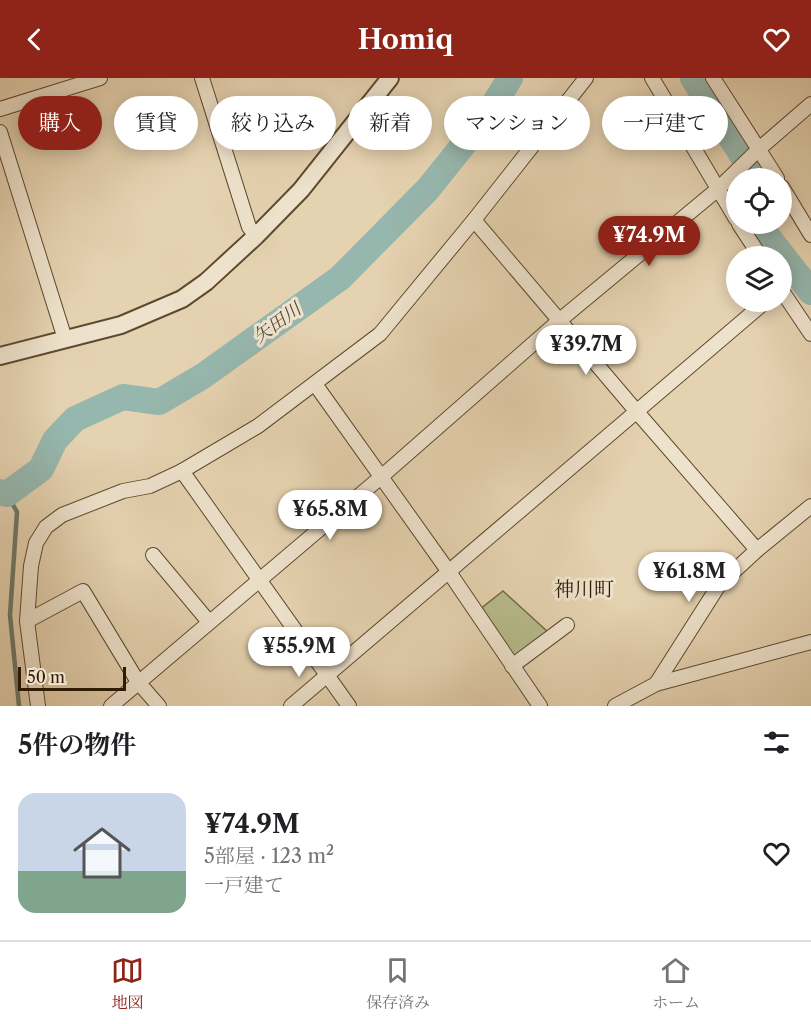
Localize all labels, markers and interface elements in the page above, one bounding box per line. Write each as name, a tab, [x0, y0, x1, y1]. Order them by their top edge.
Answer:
icon: back	[18, 23, 51, 56]
text: Homiq	[358, 23, 453, 56]
icon: heart	[760, 23, 793, 56]
chip: 購入	[18, 96, 102, 150]
chip: 賃貸	[114, 96, 198, 150]
chip: 絞り込み	[210, 96, 336, 150]
chip: 新着	[348, 96, 432, 150]
chip: マンション	[444, 96, 590, 150]
chip: 一戸建て	[602, 96, 728, 150]
map controls	[726, 168, 792, 312]
button: locate	[726, 168, 792, 234]
pin: ¥74.9M	[600, 216, 698, 267]
text: ¥74.9M	[612, 223, 686, 247]
button: layers	[726, 246, 792, 312]
water label: 矢田川	[249, 297, 307, 348]
pin: ¥39.7M	[537, 325, 635, 376]
text: ¥39.7M	[549, 332, 623, 356]
pin: ¥65.8M	[281, 490, 379, 541]
text: ¥65.8M	[292, 497, 368, 521]
pin: ¥61.8M	[640, 552, 738, 603]
text: ¥61.8M	[652, 559, 726, 583]
district label: 神川町	[554, 577, 614, 601]
pin: ¥55.9M	[250, 627, 348, 678]
text: ¥55.9M	[262, 634, 336, 658]
scale bar	[18, 664, 126, 692]
text: 50 m	[27, 667, 65, 687]
icon: filters	[760, 726, 793, 759]
text: 5件の物件	[18, 729, 136, 761]
text: ¥74.9M	[204, 808, 300, 840]
icon: home	[66, 817, 138, 889]
icon: heart	[760, 837, 793, 870]
text: 5部屋 · 123 m²	[204, 844, 334, 868]
text: 一戸建て	[204, 873, 284, 897]
tab: 地図	[111, 954, 144, 1013]
tab: 保存済み	[366, 954, 430, 1013]
tab: ホーム	[652, 954, 700, 1013]

